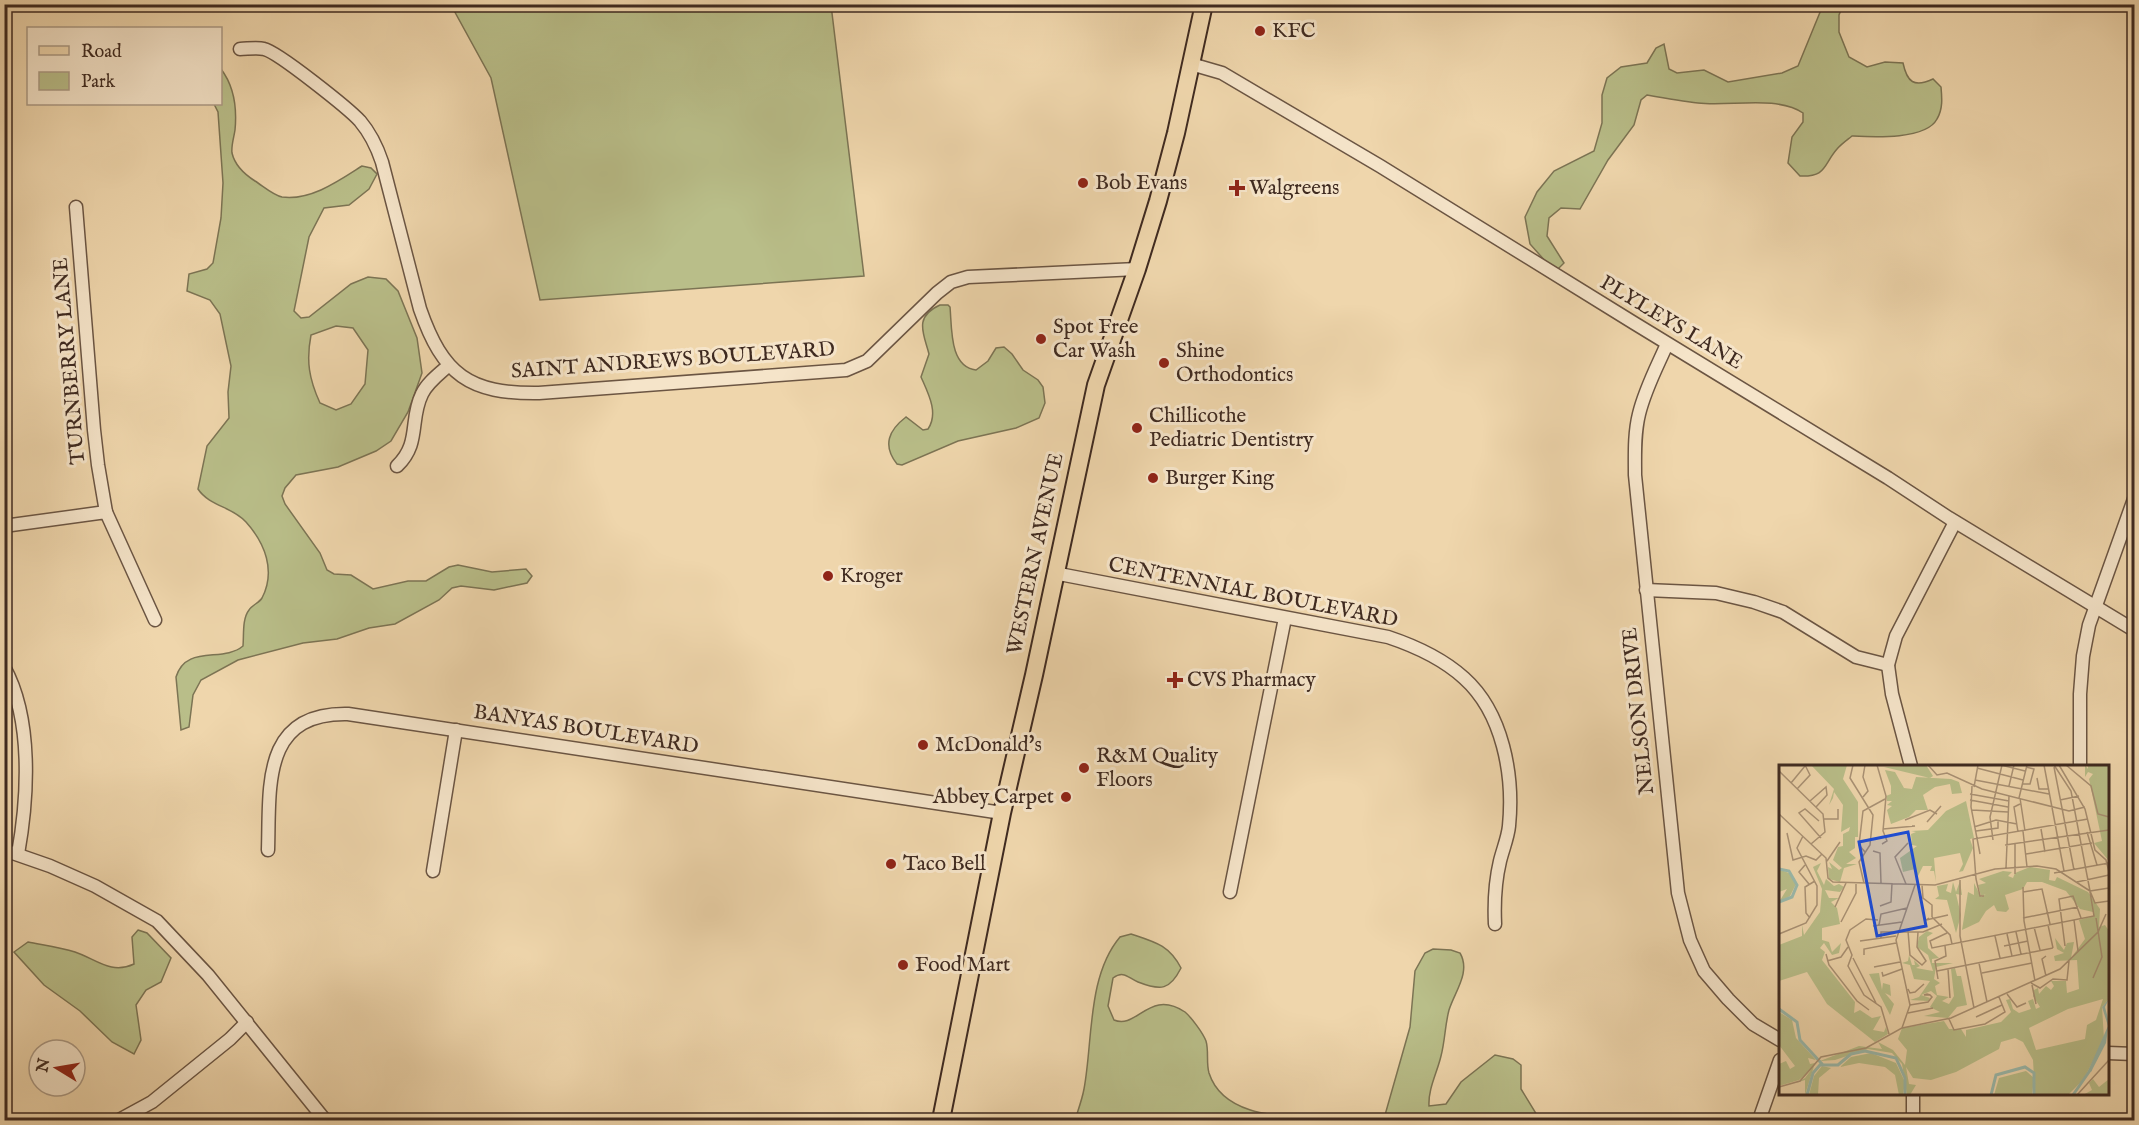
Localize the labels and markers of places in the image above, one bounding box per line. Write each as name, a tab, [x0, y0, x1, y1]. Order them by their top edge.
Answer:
place label: KFC	[1272, 18, 1316, 45]
marker: KFC	[1253, 24, 1267, 38]
place label: Bob Evans	[1095, 170, 1187, 197]
place label: Walgreens	[1249, 175, 1340, 202]
marker: Bob Evans	[1076, 176, 1090, 190]
marker: Walgreens	[1230, 181, 1244, 195]
place label: Spot Free Car Wash	[1053, 314, 1139, 365]
marker: Spot Free Car Wash	[1034, 332, 1048, 346]
place label: Shine Orthodontics	[1176, 338, 1293, 389]
marker: Shine Orthodontics	[1157, 356, 1171, 370]
place label: Chillicothe Pediatric Dentistry	[1149, 403, 1314, 454]
marker: Chillicothe Pediatric Dentistry	[1130, 421, 1144, 435]
place label: Burger King	[1165, 465, 1275, 492]
marker: Burger King	[1146, 471, 1160, 485]
place label: Kroger	[840, 563, 903, 590]
marker: Kroger	[821, 569, 835, 583]
place label: CVS Pharmacy	[1187, 667, 1317, 694]
marker: CVS Pharmacy	[1168, 673, 1182, 687]
place label: McDonald's	[935, 732, 1042, 759]
marker: McDonald's	[916, 738, 930, 752]
place label: R&M Quality Floors	[1096, 743, 1219, 794]
marker: R&M Quality Floors	[1077, 761, 1091, 775]
place label: Abbey Carpet	[932, 784, 1054, 811]
marker: Abbey Carpet	[1059, 790, 1073, 804]
place label: Taco Bell	[903, 851, 986, 878]
marker: Taco Bell	[884, 857, 898, 871]
place label: Food Mart	[915, 952, 1010, 979]
marker: Food Mart	[896, 958, 910, 972]

